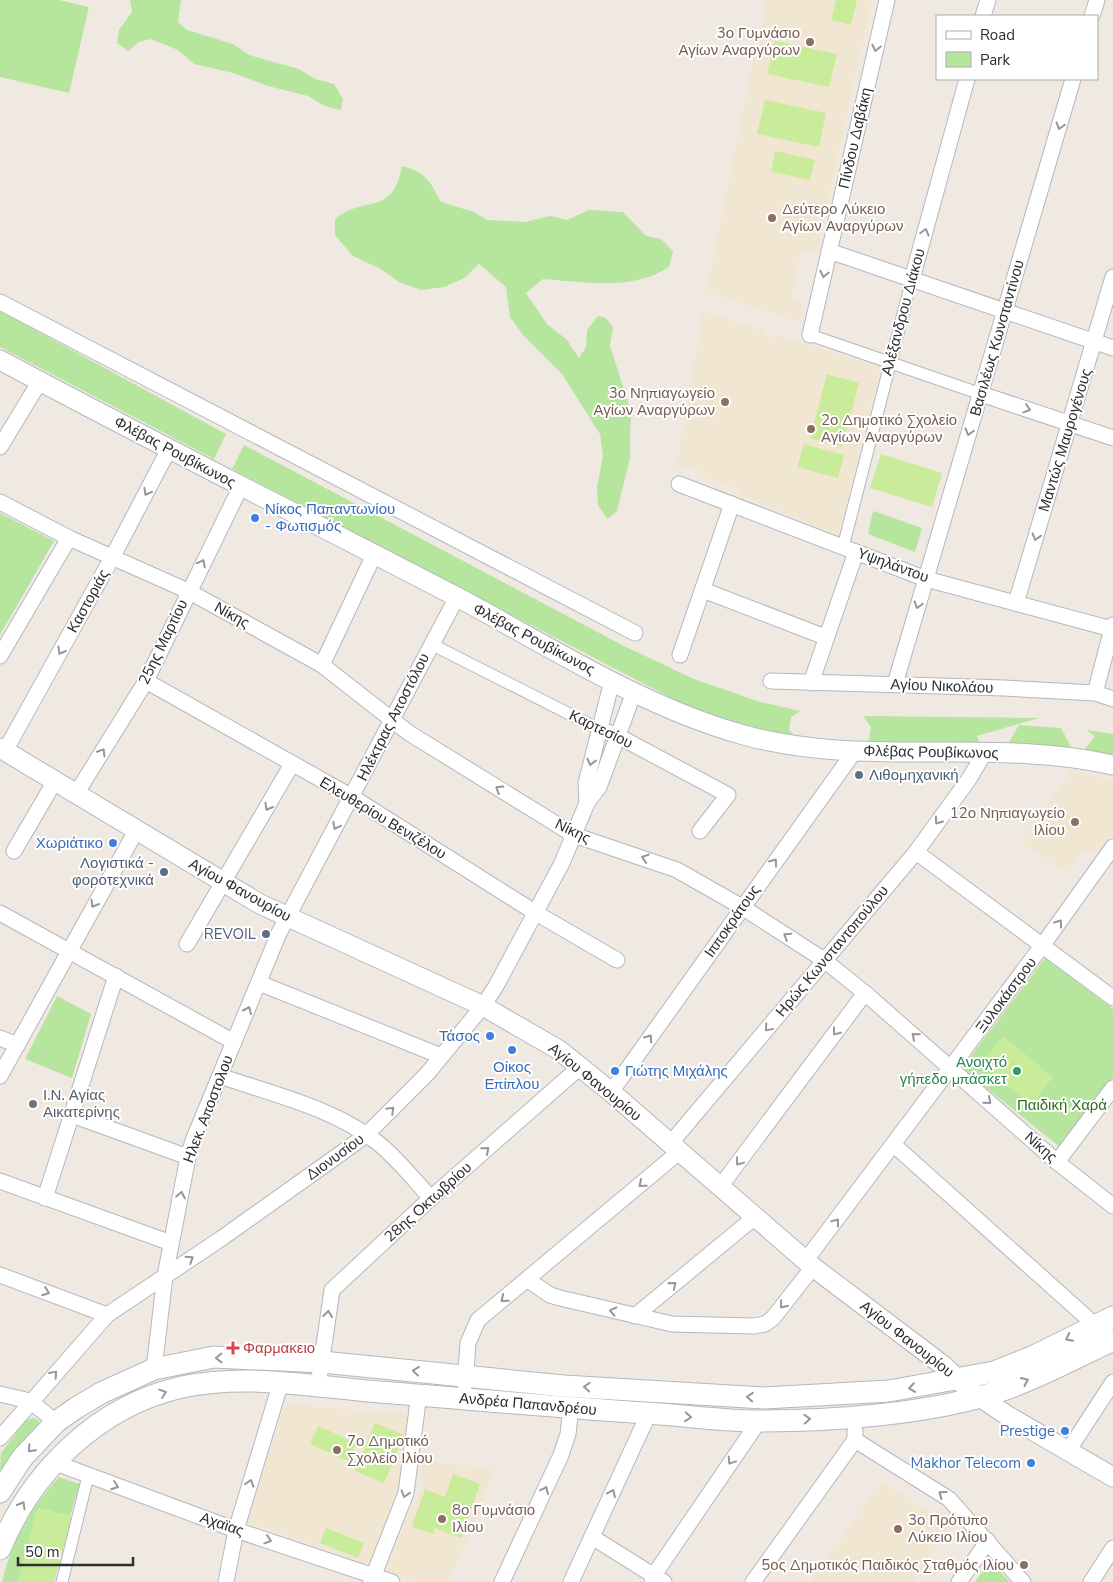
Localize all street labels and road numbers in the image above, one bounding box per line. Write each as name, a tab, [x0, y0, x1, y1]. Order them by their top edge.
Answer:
street label: Πίνδου Δαβάκη	[834, 85, 876, 191]
street label: Αλέξανδρου Διάκου	[876, 246, 930, 378]
street label: Βασιλέως Κωνσταντίνου	[965, 258, 1029, 418]
street label: Μαντώς Μαυρογένους	[1034, 366, 1096, 514]
street label: Φλέβας Ρουβίκωνος	[111, 411, 239, 493]
street label: Υψηλάντου	[854, 543, 932, 587]
street label: Καστοριάς	[62, 566, 114, 636]
street label: 25ης Μαρτίου	[134, 596, 192, 688]
street label: Νίκης	[211, 597, 253, 633]
street label: Φλέβας Ρουβίκωνος	[470, 598, 598, 680]
street label: Ηλέκτρας Αποστόλου	[352, 650, 434, 784]
street label: Αγίου Νικολάου	[890, 674, 994, 698]
street label: Καρτεσίου	[566, 705, 636, 753]
street label: Φλέβας Ρουβίκωνος	[863, 741, 999, 763]
street label: Ελευθερίου Βενιζέλου	[316, 772, 450, 864]
street label: Νίκης	[552, 814, 594, 848]
street label: Αγίου Φανουρίου	[185, 854, 295, 926]
street label: Ιπποκράτους	[700, 881, 764, 961]
street label: Ηρώς Κωνσταντοπούλου	[771, 881, 893, 1021]
street label: Ξυλοκάστρου	[971, 953, 1041, 1037]
street label: Αγίου Φανουρίου	[544, 1038, 646, 1126]
street label: Ηλεκ. Αποστολου	[178, 1052, 238, 1166]
street label: Νίκης	[1020, 1127, 1062, 1167]
street label: Διονυσίου	[302, 1129, 368, 1185]
street label: 28ης Οκτωβρίου	[380, 1157, 476, 1247]
street label: Αγίου Φανουρίου	[856, 1296, 958, 1382]
street label: Ανδρέα Παπανδρέου	[458, 1388, 598, 1420]
street label: Αχαϊας	[197, 1507, 247, 1541]

